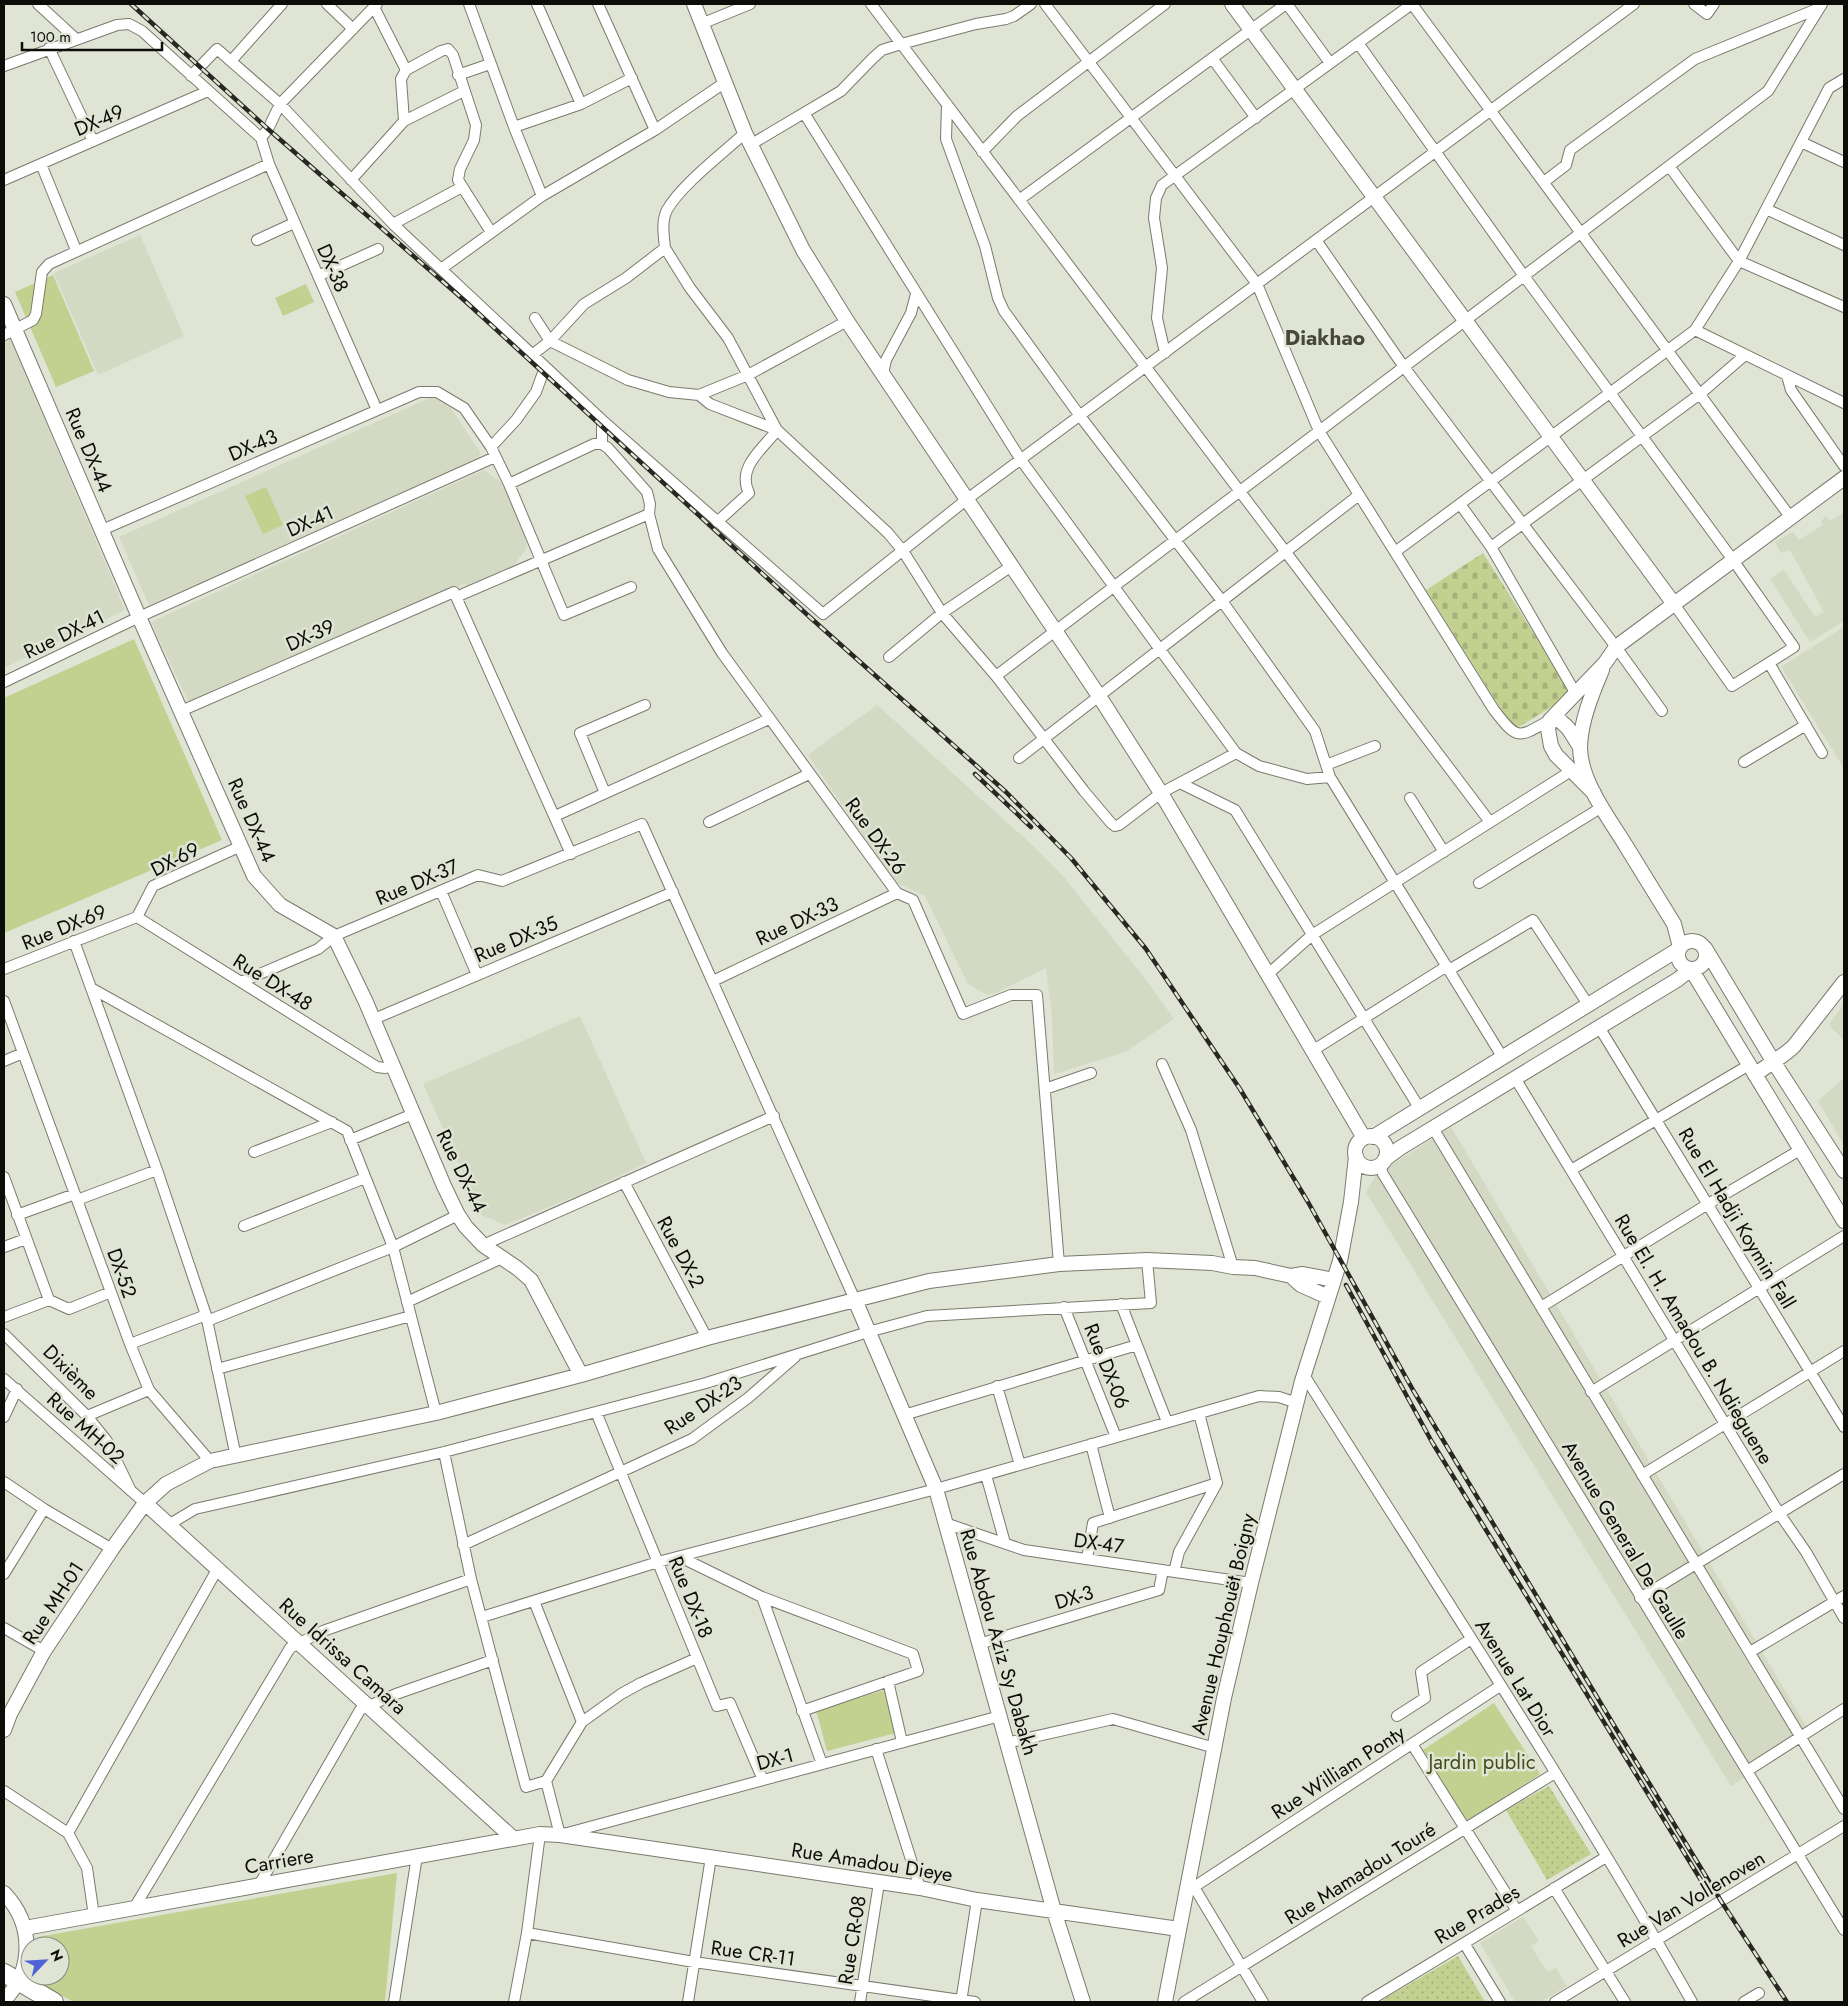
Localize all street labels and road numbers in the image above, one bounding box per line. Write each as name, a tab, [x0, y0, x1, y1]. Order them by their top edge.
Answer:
street label: DX-49	[70, 97, 129, 144]
street label: DX-38	[309, 239, 356, 297]
street label: Rue DX-44	[58, 403, 120, 497]
street label: DX-43	[224, 422, 282, 469]
street label: DX-41	[282, 498, 338, 545]
street label: Rue DX-41	[19, 602, 110, 667]
street label: DX-39	[281, 612, 339, 659]
street label: Rue DX-44	[220, 773, 283, 867]
street label: Rue DX-26	[838, 792, 914, 881]
street label: DX-69	[146, 835, 205, 884]
street label: Rue DX-37	[371, 852, 464, 913]
street label: Rue DX-33	[751, 890, 843, 953]
street label: Rue DX-69	[17, 897, 111, 958]
street label: Rue DX-35	[470, 909, 563, 970]
street label: Rue DX-48	[227, 947, 318, 1018]
street label: Rue El Hadji Koymin Fall	[1671, 1122, 1802, 1314]
street label: Rue DX-44	[429, 1125, 494, 1218]
street label: Rue El. H. Amadou B. Ndieguene	[1607, 1209, 1780, 1470]
street label: Rue DX-2	[650, 1211, 712, 1293]
street label: DX-52	[99, 1244, 144, 1302]
street label: Rue DX-06	[1076, 1319, 1137, 1413]
street label: Dixième	[36, 1338, 105, 1407]
street label: Rue DX-23	[658, 1369, 748, 1442]
street label: Rue MH-02	[40, 1385, 131, 1471]
street label: Avenue General De Gaulle	[1555, 1436, 1696, 1645]
street label: Avenue Houphouët Boigny	[1184, 1510, 1263, 1738]
street label: Rue Abdou Aziz Sy Dabakh	[952, 1525, 1045, 1759]
street label: DX-47	[1072, 1526, 1126, 1561]
street label: Rue DX-18	[661, 1552, 720, 1643]
street label: Rue MH-01	[16, 1556, 91, 1650]
street label: DX-3	[1051, 1578, 1097, 1617]
street label: Rue Idrissa Camara	[272, 1591, 413, 1722]
street label: Avenue Lat Dior	[1468, 1614, 1564, 1743]
street label: Rue William Ponty	[1266, 1718, 1411, 1827]
street label: DX-1	[753, 1741, 797, 1778]
street label: Rue Mamadou Touré	[1279, 1815, 1441, 1932]
street label: Rue Amadou Dieye	[789, 1835, 955, 1890]
street label: Carriere	[242, 1841, 316, 1882]
street label: Rue Van Vollenoven	[1612, 1844, 1771, 1955]
street label: Rue Prades	[1429, 1878, 1525, 1951]
street label: Rue CR-08	[831, 1893, 874, 1987]
street label: Rue CR-11	[709, 1933, 797, 1974]

